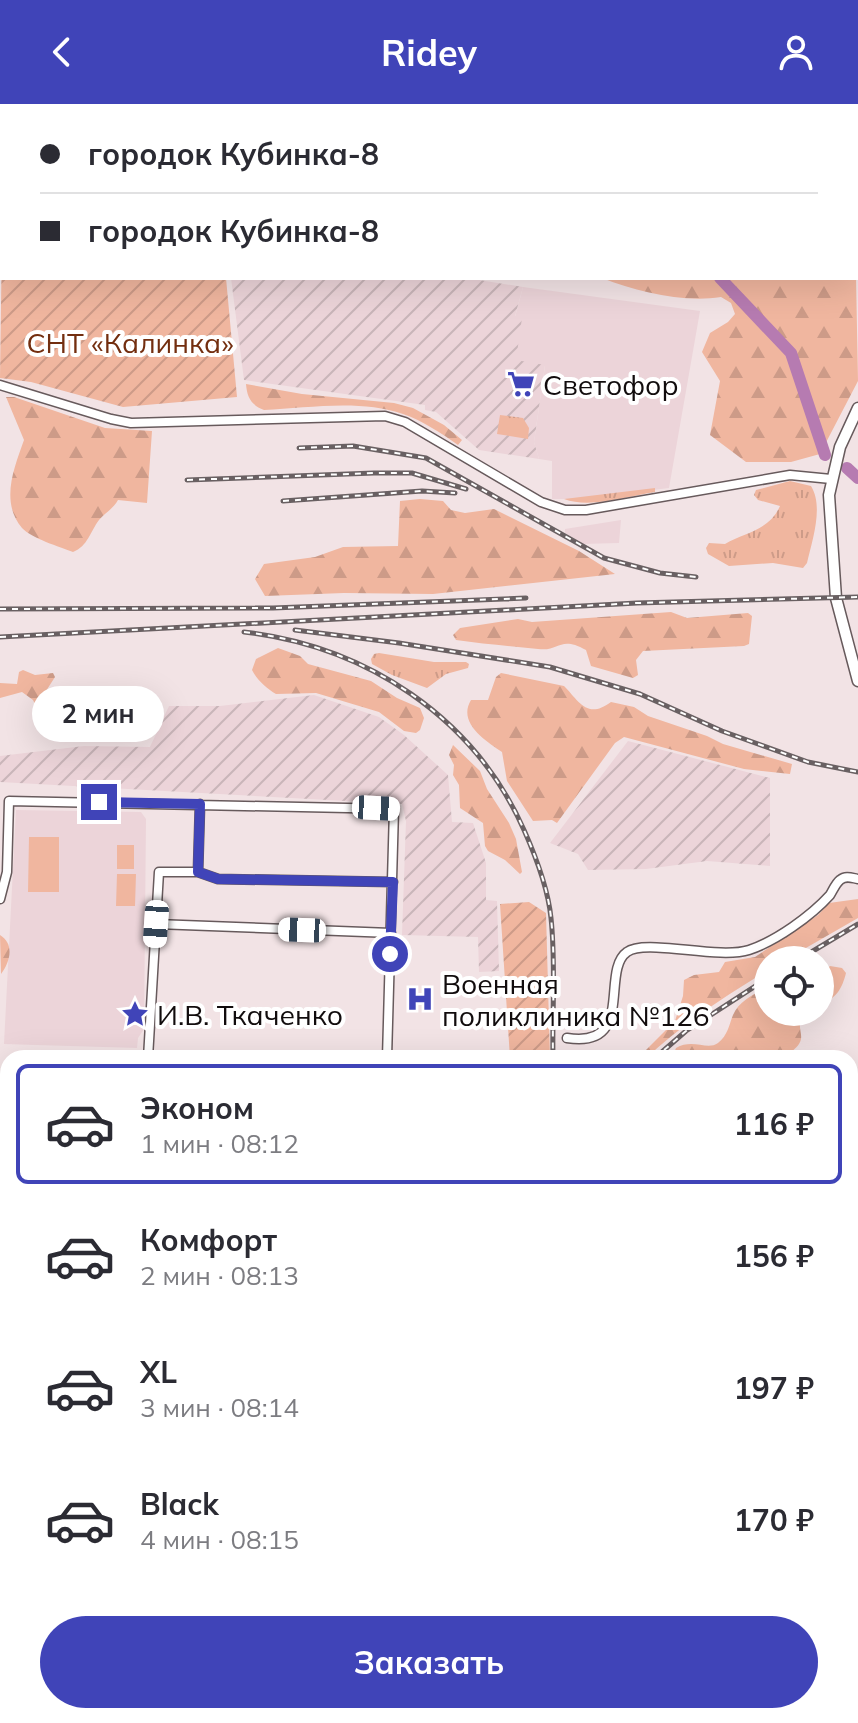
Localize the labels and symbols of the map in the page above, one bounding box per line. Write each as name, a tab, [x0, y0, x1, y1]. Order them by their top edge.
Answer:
park label: СНТ «Калинка»	[26, 325, 234, 360]
place label: Светофор	[543, 367, 678, 402]
supermarket icon: Светофор	[506, 369, 536, 399]
callout: 2 мин	[33, 686, 165, 742]
route end	[81, 784, 117, 820]
car	[351, 795, 401, 821]
car	[142, 899, 170, 949]
car	[278, 917, 326, 943]
route start	[372, 936, 408, 972]
place label: Военная поликлиника №126	[442, 966, 710, 1033]
hospital icon: Военная поликлиника №126	[405, 984, 435, 1014]
place label: И.В. Ткаченко	[157, 997, 343, 1032]
place icon: И.В. Ткаченко	[120, 999, 150, 1029]

